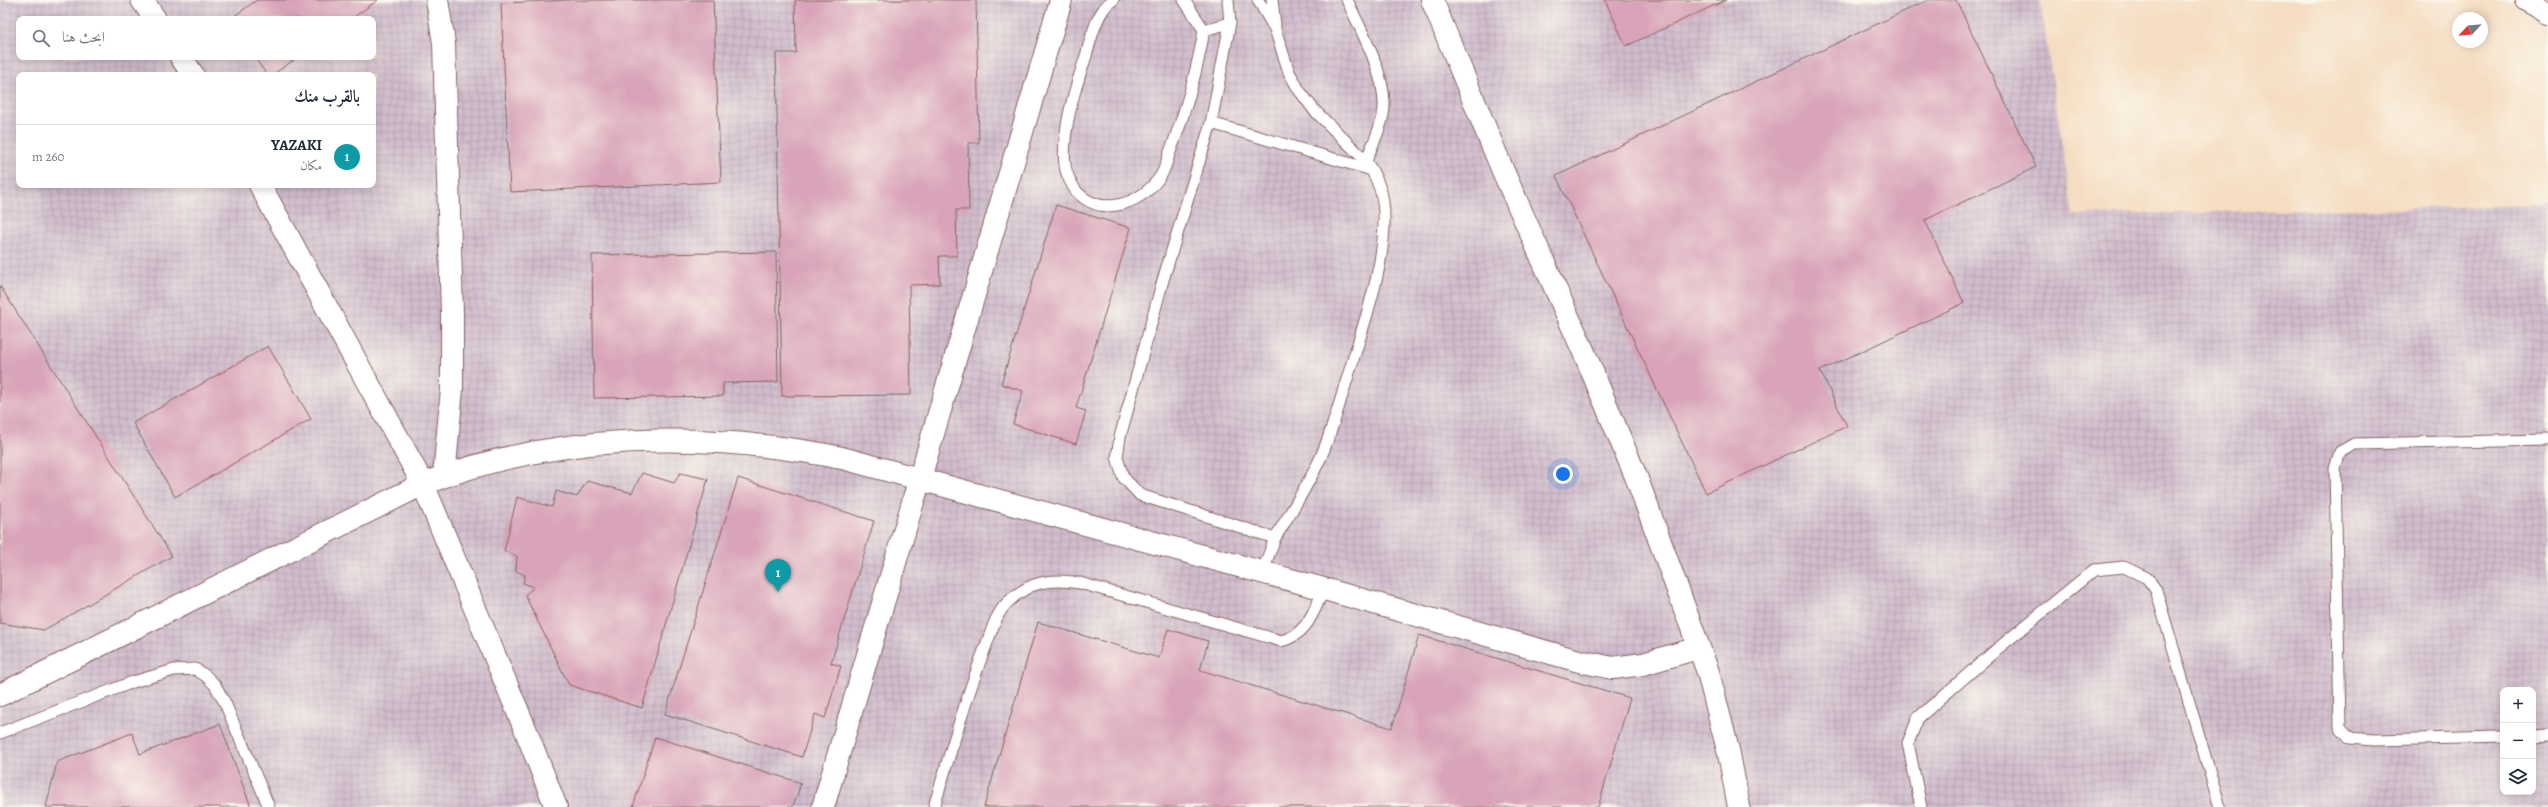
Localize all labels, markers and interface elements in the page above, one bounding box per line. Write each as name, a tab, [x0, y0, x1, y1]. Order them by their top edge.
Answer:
north arrow	[2452, 12, 2488, 48]
search box	[16, 16, 376, 60]
icon: search	[30, 27, 52, 49]
text: ابحث هنا	[62, 27, 105, 47]
text: بالقرب منك	[294, 85, 360, 108]
text: YAZAKI	[271, 135, 322, 155]
text: 260 m	[32, 148, 65, 165]
text: 1	[345, 148, 349, 165]
text: مكان	[300, 157, 322, 174]
your location	[1553, 464, 1573, 484]
pin: 1	[765, 559, 791, 592]
map controls	[2500, 687, 2536, 795]
button: +	[2500, 687, 2536, 723]
button: −	[2500, 723, 2536, 759]
button: layers	[2500, 759, 2536, 795]

